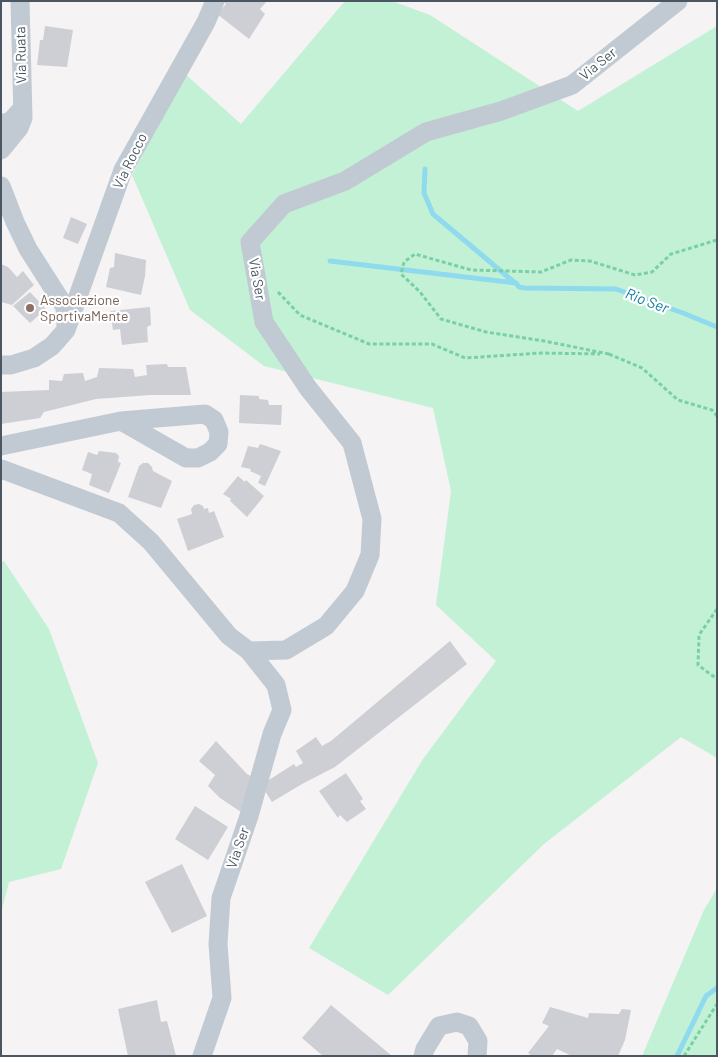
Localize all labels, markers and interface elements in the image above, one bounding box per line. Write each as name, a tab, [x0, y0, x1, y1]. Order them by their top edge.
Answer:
street label: Via Ruata	[12, 26, 30, 84]
street label: Via Ser	[576, 44, 620, 84]
street label: Via Rocco	[109, 130, 151, 192]
street label: Via Ser	[245, 257, 269, 301]
water label: Rio Ser	[623, 285, 671, 317]
place label: Associazione SportivaMente	[40, 292, 128, 324]
marker: Associazione SportivaMente	[24, 302, 36, 314]
street label: Via Ser	[223, 825, 253, 871]

